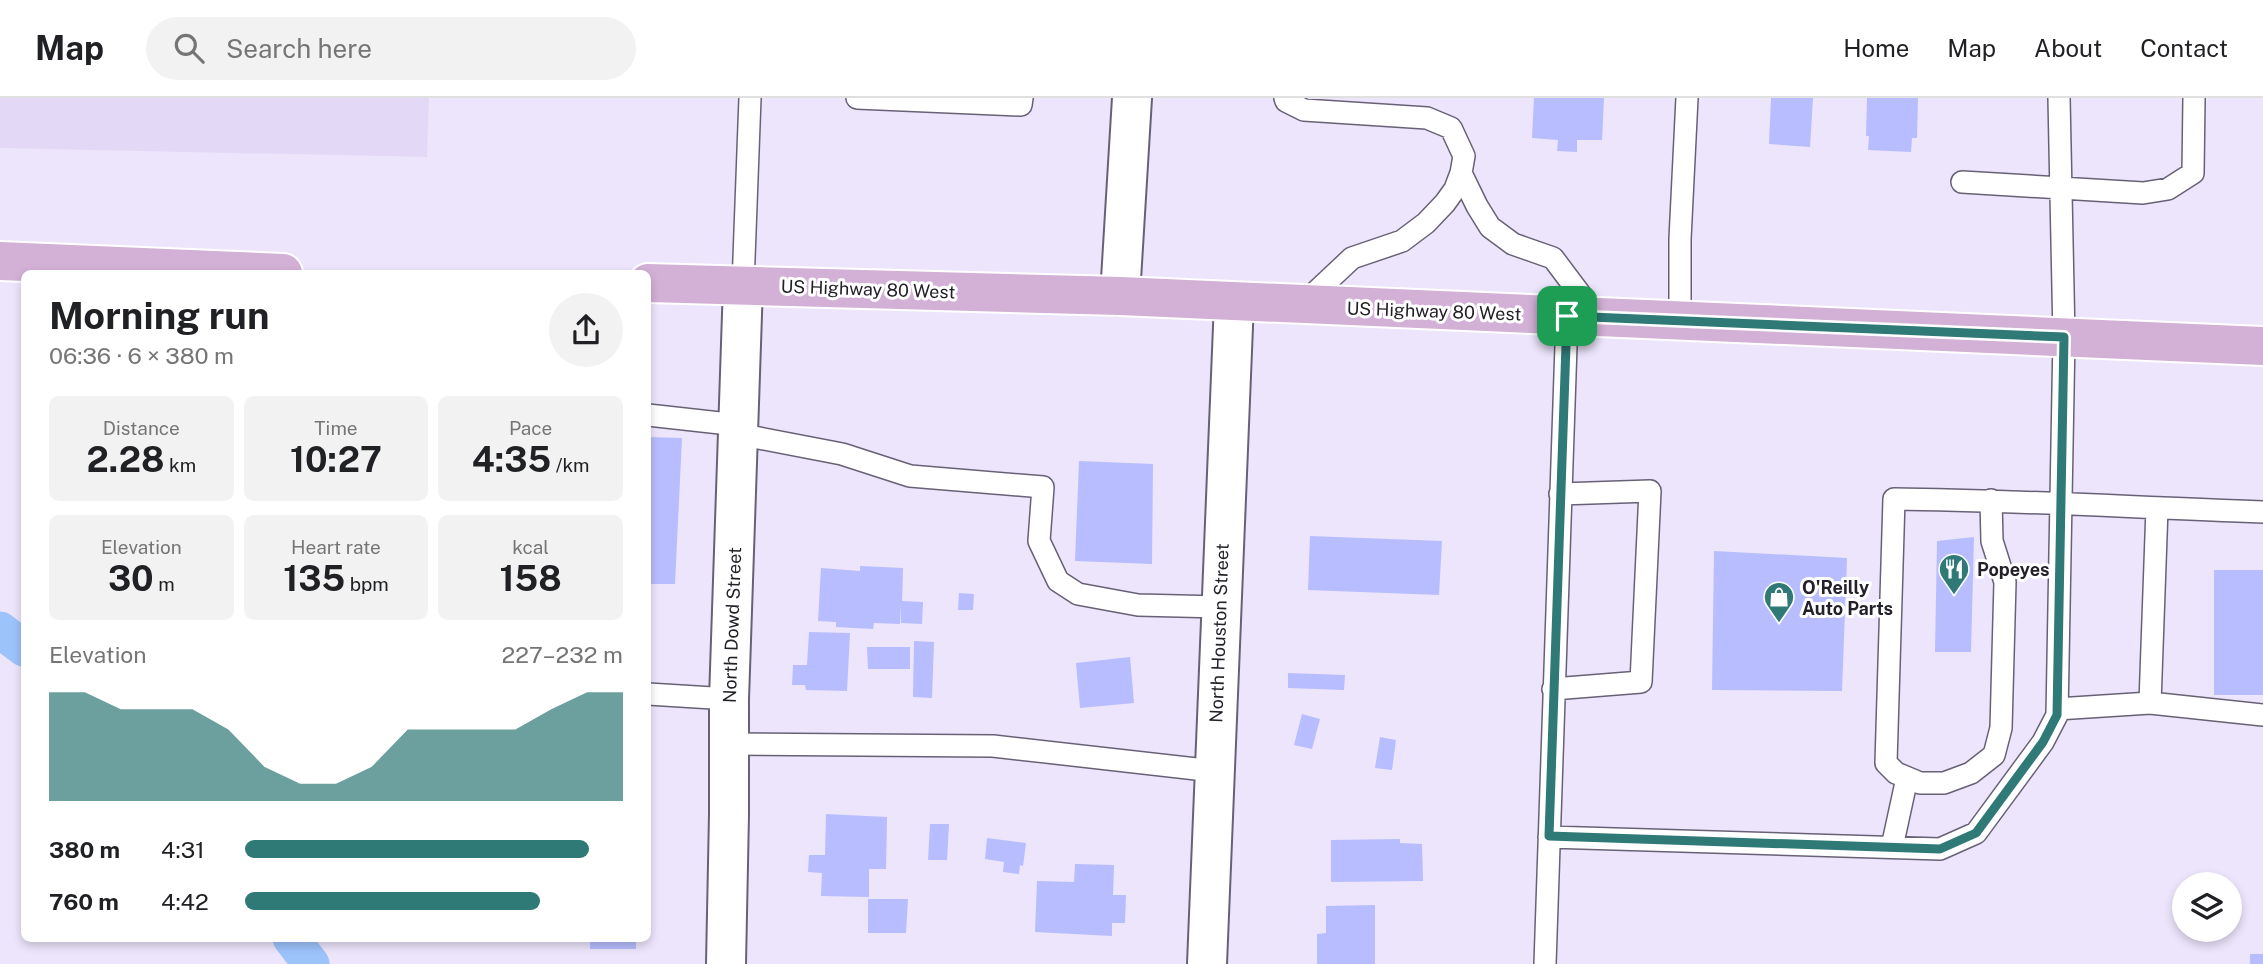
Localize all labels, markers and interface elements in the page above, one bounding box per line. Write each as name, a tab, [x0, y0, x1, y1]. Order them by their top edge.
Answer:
search box	[146, 17, 636, 80]
text: Map	[35, 29, 104, 67]
icon: search	[170, 29, 208, 67]
text: Search here	[226, 33, 372, 64]
text: Home	[1843, 34, 1909, 62]
text: Map	[1947, 34, 1996, 62]
text: About	[2034, 34, 2102, 62]
text: Contact	[2140, 34, 2228, 62]
street label: US Highway 80 West	[780, 275, 956, 303]
pin	[1537, 286, 1597, 346]
text: Morning run	[49, 293, 270, 338]
button: share	[549, 293, 623, 367]
street label: US Highway 80 West	[1346, 297, 1522, 325]
icon: arrive	[1548, 297, 1586, 335]
text: 06:36 · 6 × 380 m	[49, 342, 234, 369]
text: Distance	[103, 417, 180, 439]
text: Time	[314, 417, 358, 439]
text: Pace	[509, 417, 552, 439]
text: 2.28	[86, 439, 165, 480]
text: 10:27	[290, 439, 382, 480]
text: 4:35	[472, 439, 551, 480]
text: km	[165, 454, 196, 476]
text: /km	[551, 454, 590, 476]
text: Elevation	[101, 536, 182, 558]
text: Heart rate	[291, 536, 381, 558]
text: kcal	[512, 536, 549, 558]
street label: North Houston Street	[1205, 543, 1233, 723]
street label: North Dowd Street	[719, 547, 745, 703]
restaurant icon: Popeyes	[1937, 552, 1971, 596]
text: 30	[108, 558, 154, 599]
text: 135	[283, 558, 345, 599]
text: 158	[500, 558, 562, 599]
place label: Popeyes	[1977, 559, 2050, 580]
text: m	[154, 573, 175, 595]
text: bpm	[345, 573, 389, 595]
place label: O'Reilly Auto Parts	[1802, 577, 1893, 619]
shop icon: O'Reilly Auto Parts	[1762, 580, 1796, 624]
text: Elevation	[49, 641, 147, 668]
text: 227–232 m	[502, 641, 623, 668]
text: 380 m	[49, 836, 120, 863]
text: 4:31	[161, 836, 205, 863]
map controls	[2172, 872, 2242, 942]
button: layers	[2172, 872, 2242, 942]
text: 760 m	[49, 888, 119, 915]
text: 4:42	[161, 888, 209, 915]

